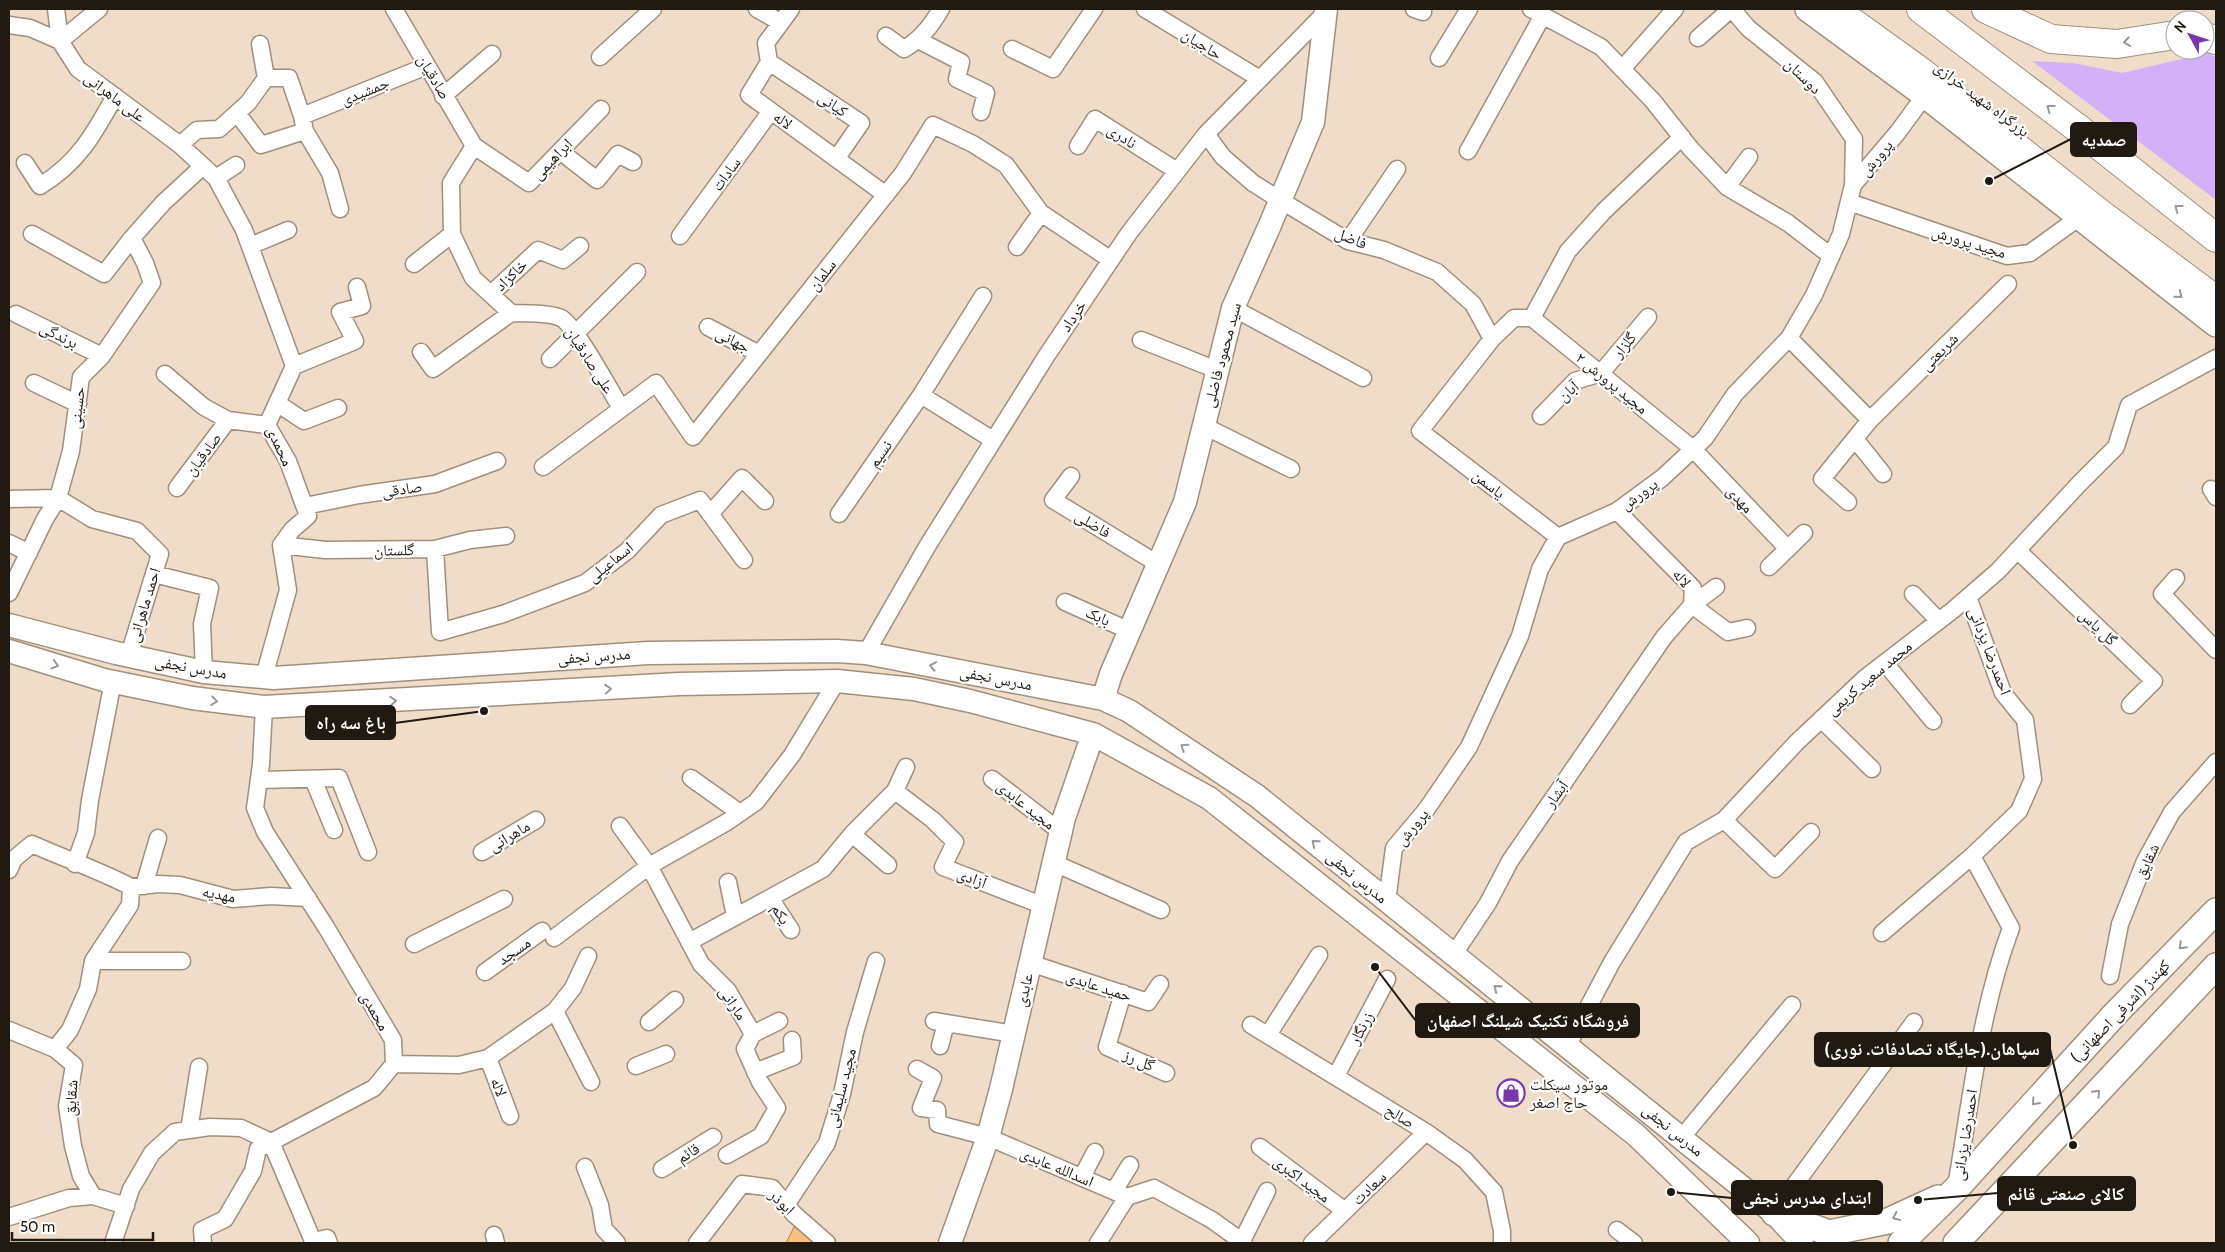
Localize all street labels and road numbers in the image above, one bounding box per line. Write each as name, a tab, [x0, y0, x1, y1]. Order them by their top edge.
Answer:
street label: حاجیان	[1178, 24, 1226, 64]
street label: صادقیان	[412, 51, 455, 103]
street label: دوستان	[1780, 54, 1825, 99]
street label: بزرگراه شهید خرازی	[1930, 57, 2033, 142]
street label: علی ماهرانی	[80, 68, 149, 127]
street label: جمشیدی	[338, 73, 392, 110]
street label: کیانی	[814, 87, 852, 122]
street label: لاله	[770, 107, 796, 133]
street label: نادری	[1103, 120, 1140, 153]
street label: ابراهیمی	[528, 134, 577, 184]
street label: پرورش	[1855, 136, 1898, 181]
street label: سادات	[707, 153, 745, 195]
street label: مجید پرورش	[1929, 222, 2008, 263]
street label: فاضل	[1332, 223, 1370, 254]
street label: خاکزاد	[491, 255, 531, 295]
street label: سلمان	[804, 256, 841, 295]
street label: خرداد	[1056, 297, 1090, 335]
street label: سید محمود فاضلی	[1199, 300, 1246, 410]
street label: برندگی	[36, 318, 81, 353]
street label: علی صادقیان	[561, 323, 619, 397]
street label: جهانی	[712, 323, 753, 357]
street label: گلزار	[1607, 328, 1640, 362]
street label: شریعتی	[1916, 329, 1963, 376]
street label: مجید پرورش ۲	[1571, 348, 1652, 419]
street label: آبان	[1554, 376, 1584, 406]
street label: حسینی	[65, 386, 90, 430]
street label: محمدی	[262, 423, 297, 469]
street label: صادقیان	[181, 429, 226, 480]
street label: نسیم	[864, 437, 897, 472]
street label: یاسمن	[1468, 465, 1509, 503]
street label: پرورش	[1616, 474, 1662, 515]
street label: صادقی	[380, 477, 424, 502]
street label: مهدی	[1722, 481, 1757, 517]
street label: فاضلی	[1071, 506, 1114, 543]
street label: اسماعیلی	[583, 538, 637, 587]
street label: گلستان	[374, 540, 415, 561]
street label: احمد ماهرانی	[124, 565, 165, 645]
street label: لاله	[1669, 565, 1695, 591]
street label: بابک	[1083, 602, 1113, 630]
street label: احمدرضا یزدانی	[1964, 604, 2015, 698]
street label: گل یاس	[2074, 605, 2121, 650]
street label: محمد سعید کریمی	[1822, 637, 1916, 720]
street label: مدرس نجفی	[557, 644, 631, 669]
street label: مدرس نجفی	[153, 651, 229, 684]
street label: مدرس نجفی	[958, 662, 1034, 695]
street label: مجید عابدی	[992, 776, 1059, 834]
street label: آبشار	[1539, 776, 1573, 812]
street label: پرورش	[1391, 805, 1433, 850]
street label: ماهرانی	[485, 816, 534, 857]
street label: شقایق	[2131, 840, 2164, 882]
street label: مدرس نجفی	[1322, 847, 1391, 908]
street label: آزادی	[954, 864, 990, 894]
street label: مهدیه	[201, 881, 237, 907]
street label: یکم	[766, 900, 795, 929]
street label: مسجد	[494, 933, 534, 969]
street label: کهندژ (اشرفی اصفهانی)	[2066, 956, 2175, 1067]
street label: حمید عابدی	[1064, 966, 1134, 1006]
street label: عابدی	[1011, 971, 1038, 1009]
street label: مارانی	[714, 982, 751, 1024]
street label: محمدی	[355, 988, 394, 1034]
street label: زرنگار	[1344, 1008, 1377, 1048]
street label: گل رز	[1119, 1044, 1158, 1076]
street label: مجید سلیمانی	[822, 1046, 861, 1130]
street label: لاله	[487, 1075, 511, 1099]
street label: شقایق	[61, 1079, 82, 1117]
street label: احمدرضا یزدانی	[1948, 1088, 1983, 1182]
street label: صالح	[1381, 1100, 1418, 1133]
street label: مدرس نجفی	[1638, 1100, 1707, 1161]
street label: قائم	[673, 1139, 704, 1168]
street label: اسدالله عابدی	[1017, 1143, 1097, 1192]
street label: مجید اکبری	[1269, 1151, 1334, 1207]
street label: سعادت	[1348, 1167, 1390, 1209]
street label: ابوذر	[764, 1185, 799, 1219]

